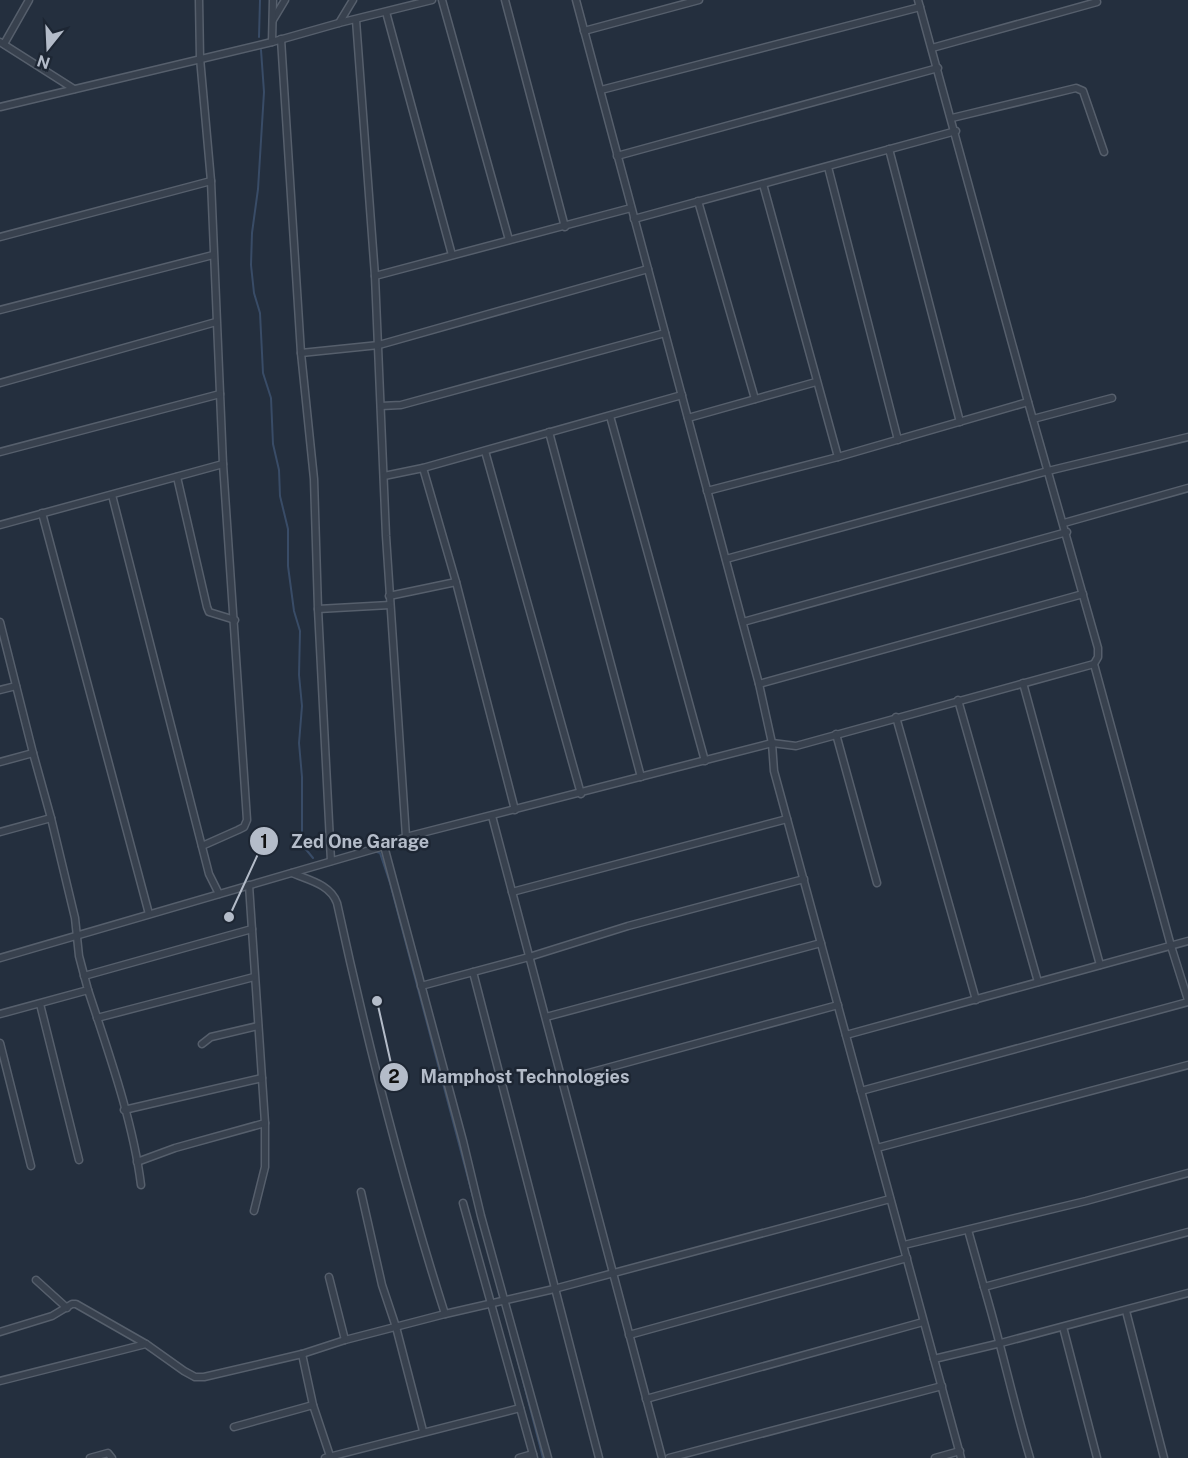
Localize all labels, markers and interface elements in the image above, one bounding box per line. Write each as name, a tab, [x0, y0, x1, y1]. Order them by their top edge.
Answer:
north arrow	[18, 18, 78, 78]
text: N	[35, 51, 52, 73]
callout: Zed One Garage	[249, 823, 441, 859]
text: 1	[260, 831, 268, 852]
text: Zed One Garage	[291, 831, 429, 852]
callout: Mamphost Technologies	[379, 1059, 642, 1095]
text: 2	[388, 1066, 400, 1087]
text: Mamphost Technologies	[421, 1066, 629, 1087]

